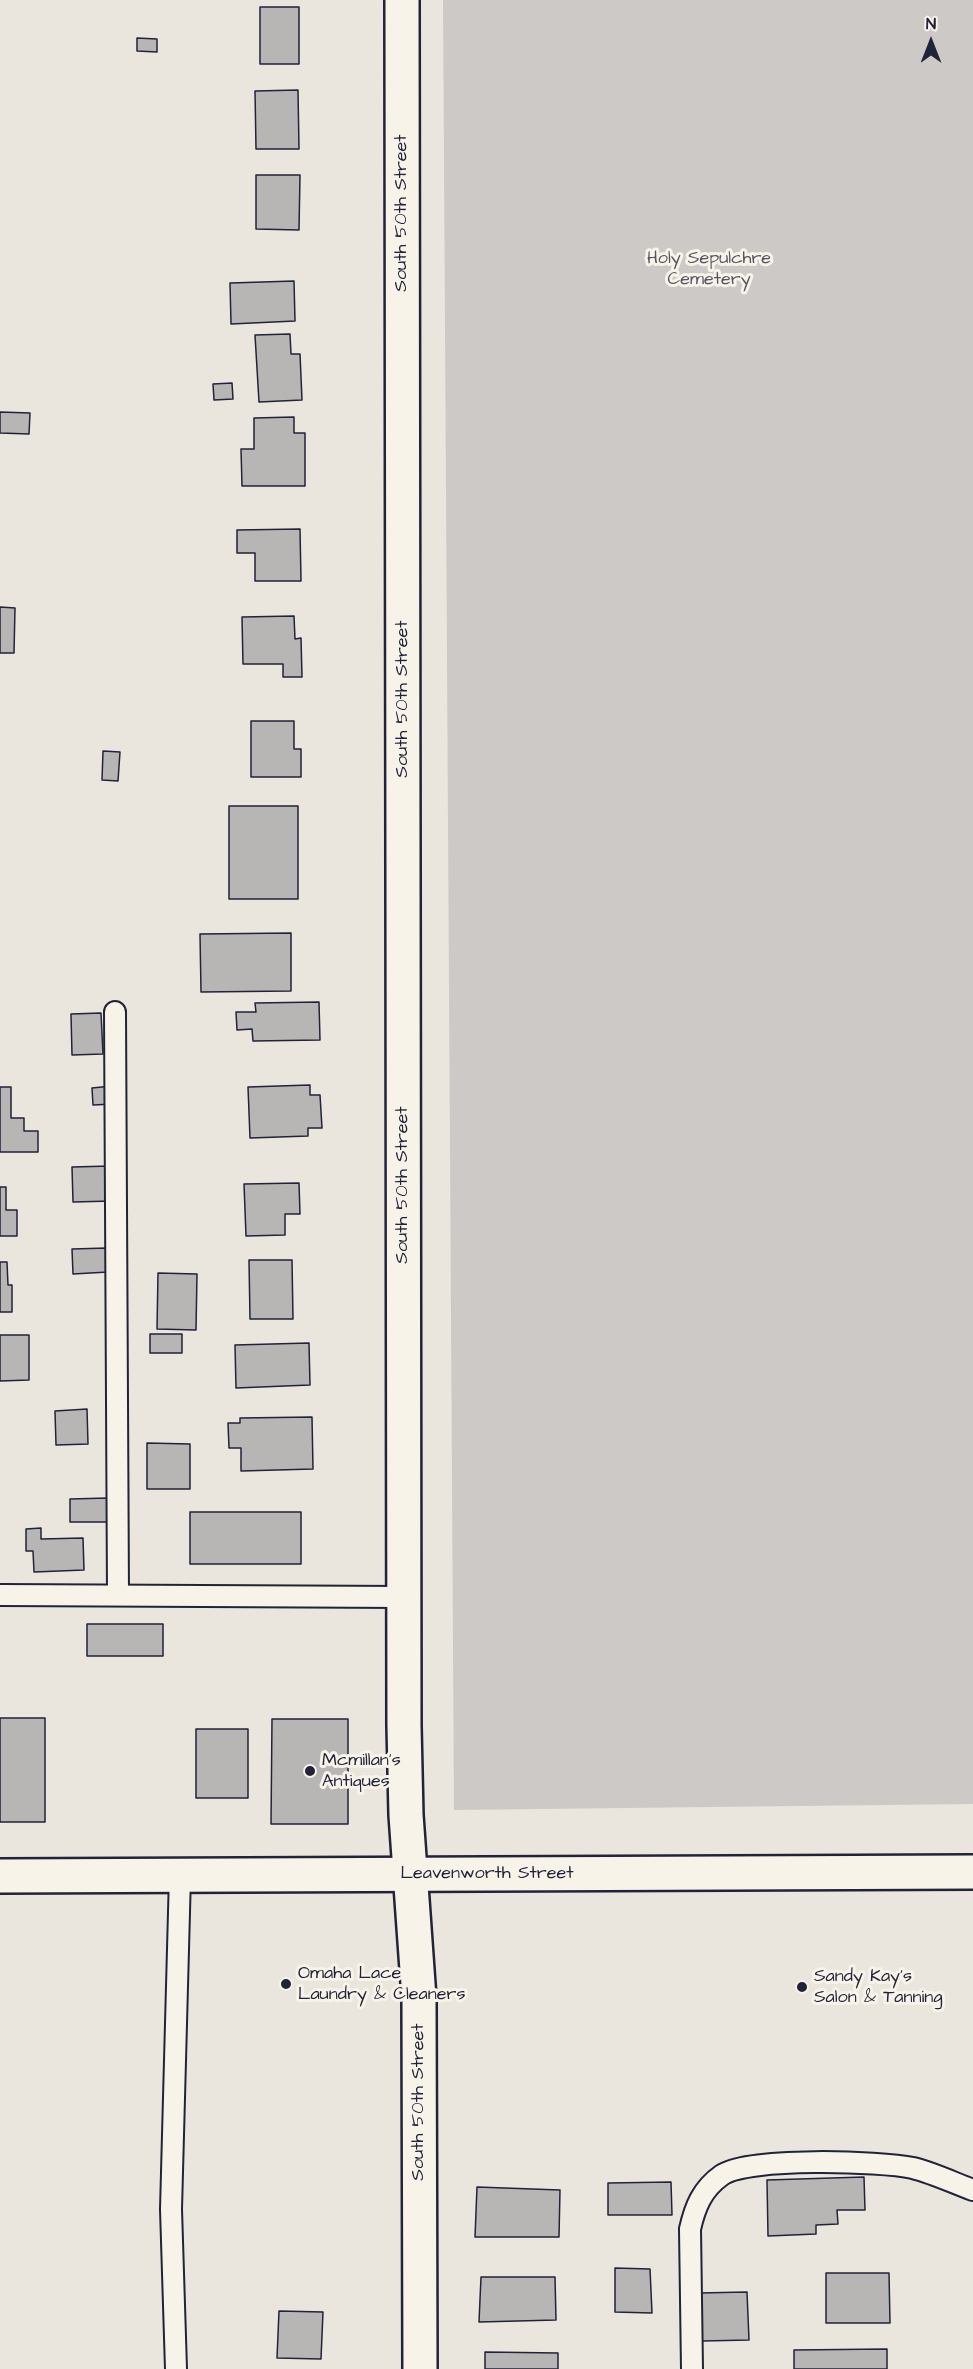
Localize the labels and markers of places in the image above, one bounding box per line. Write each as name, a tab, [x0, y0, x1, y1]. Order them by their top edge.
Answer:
place label: Mcmillan's Antiques	[322, 1750, 401, 1792]
marker: Mcmillan's Antiques	[303, 1764, 317, 1778]
place label: Omaha Lace Laundry & Cleaners	[298, 1963, 465, 2006]
place label: Sandy Kay's Salon & Tanning	[814, 1966, 943, 2008]
marker: Omaha Lace Laundry & Cleaners	[279, 1977, 293, 1991]
marker: Sandy Kay's Salon & Tanning	[795, 1980, 809, 1994]

